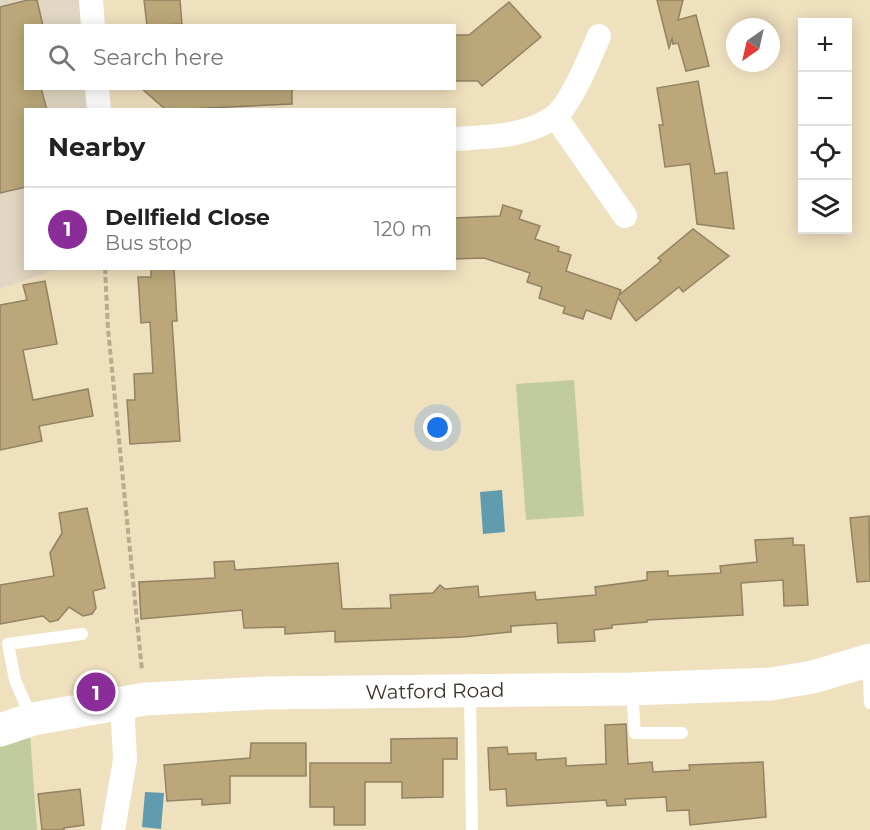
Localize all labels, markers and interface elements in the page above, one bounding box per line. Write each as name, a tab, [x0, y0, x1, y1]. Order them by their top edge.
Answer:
north arrow	[726, 18, 780, 72]
map controls	[798, 18, 852, 234]
button: +	[798, 18, 852, 72]
search box	[24, 24, 456, 90]
icon: search	[45, 41, 78, 74]
text: Search here	[93, 44, 224, 71]
button: −	[798, 72, 852, 126]
button: locate	[798, 126, 852, 180]
text: Nearby	[48, 131, 145, 163]
button: layers	[798, 180, 852, 234]
text: Dellfield Close	[105, 204, 270, 231]
text: 1	[64, 217, 71, 241]
text: 120 m	[374, 217, 432, 241]
text: Bus stop	[105, 231, 192, 255]
your location	[423, 413, 452, 442]
pin: 1	[76, 670, 116, 714]
street label: Watford Road	[365, 678, 505, 704]

